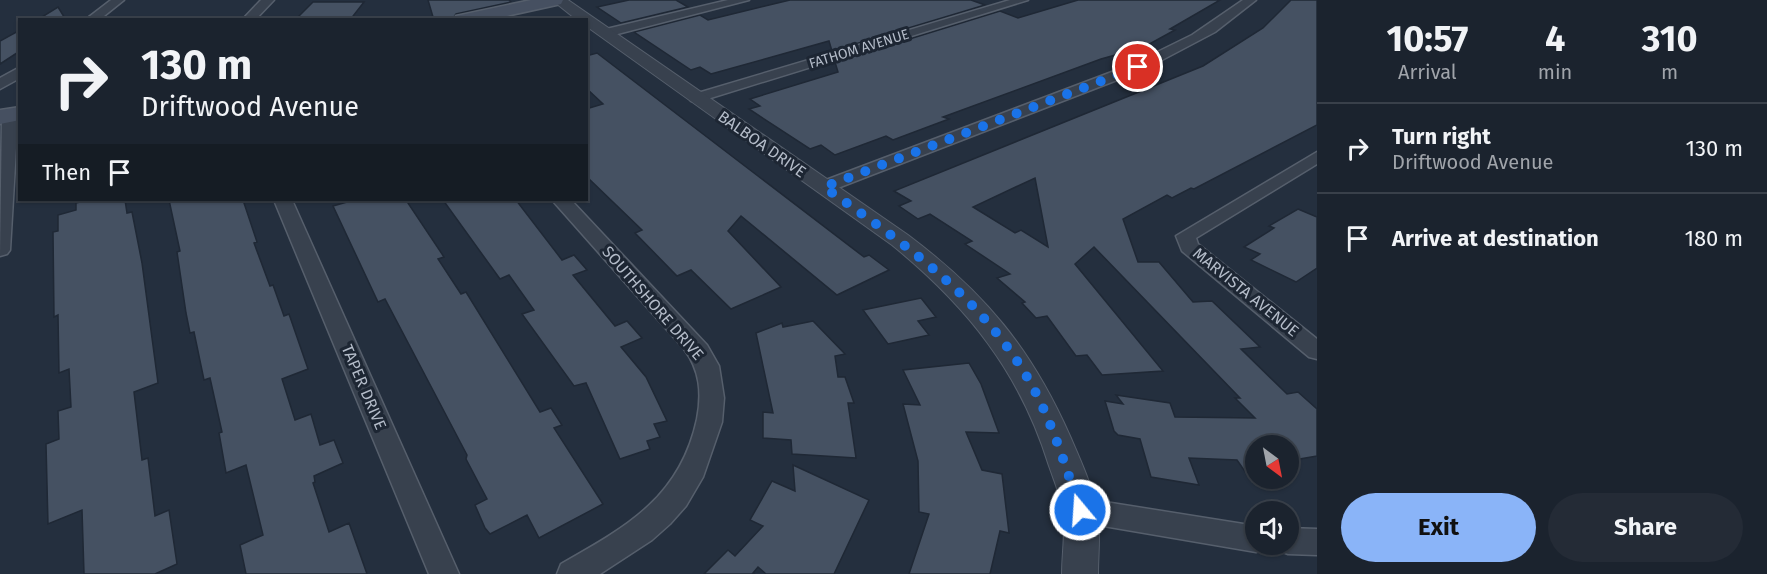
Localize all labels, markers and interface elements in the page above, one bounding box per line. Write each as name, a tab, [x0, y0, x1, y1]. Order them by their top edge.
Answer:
text: 10:57	[1386, 17, 1468, 61]
text: 4	[1545, 17, 1565, 61]
text: 310	[1642, 17, 1697, 61]
street label: FATHOM AVENUE	[807, 26, 911, 72]
text: 130 m	[141, 40, 252, 90]
pin	[1112, 41, 1163, 92]
icon: right	[42, 42, 120, 120]
icon: arrive	[1121, 50, 1154, 83]
text: Arrival	[1398, 60, 1457, 84]
text: min	[1538, 60, 1572, 84]
text: m	[1661, 60, 1678, 84]
text: Driftwood Avenue	[141, 91, 359, 123]
street label: BALBOA DRIVE	[714, 107, 810, 181]
text: Turn right	[1392, 123, 1491, 150]
icon: right	[1341, 132, 1374, 165]
text: 130 m	[1686, 135, 1743, 162]
text: Driftwood Avenue	[1392, 150, 1554, 174]
icon: arrive	[103, 156, 136, 189]
text: Then	[42, 159, 91, 186]
icon: arrive	[1341, 222, 1374, 255]
text: Arrive at destination	[1392, 225, 1599, 252]
text: 180 m	[1684, 225, 1743, 252]
street label: SOUTHSHORE DRIVE	[598, 242, 708, 364]
street label: MARVISTA AVENUE	[1189, 244, 1303, 340]
street label: TAPER DRIVE	[338, 342, 390, 432]
north arrow	[1245, 435, 1299, 489]
map controls	[1245, 435, 1299, 555]
position arrow	[1048, 478, 1112, 542]
button: Exit	[1341, 493, 1536, 562]
button: Share	[1548, 493, 1743, 562]
button: sound	[1245, 501, 1299, 555]

